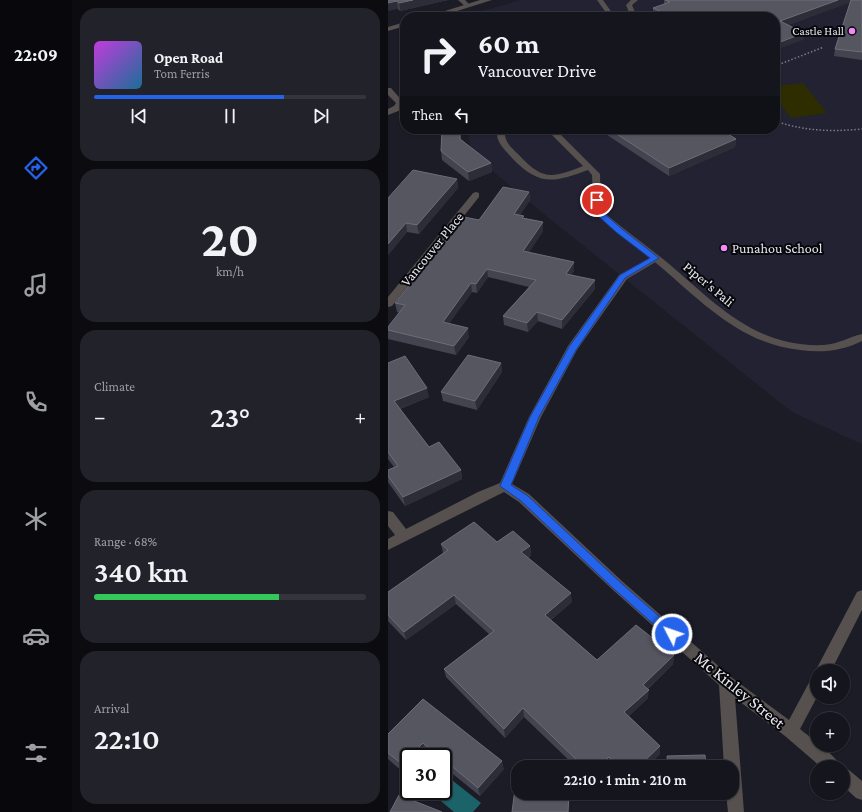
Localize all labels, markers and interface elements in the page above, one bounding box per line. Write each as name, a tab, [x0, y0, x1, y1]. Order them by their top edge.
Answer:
place label: Castle Hall	[792, 24, 844, 38]
marker: Castle Hall	[847, 26, 857, 36]
icon: right	[412, 28, 464, 80]
text: 60 m	[478, 28, 539, 59]
text: 22:09	[14, 45, 58, 65]
text: Open Road	[154, 50, 223, 66]
text: Vancouver Drive	[478, 61, 596, 81]
text: Tom Ferris	[154, 66, 209, 81]
icon: left	[451, 104, 473, 126]
icon: previous	[128, 105, 150, 127]
icon: pause	[219, 105, 241, 127]
icon: next	[310, 105, 332, 127]
text: Then	[412, 107, 443, 123]
icon: directions	[22, 154, 50, 182]
pin	[580, 183, 614, 217]
icon: arrive	[586, 189, 608, 211]
text: 20	[201, 209, 259, 267]
street label: Vancouver Place	[397, 209, 467, 289]
place label: Punahou School	[732, 240, 823, 256]
marker: Punahou School	[719, 243, 729, 253]
street label: Piper's Pali	[680, 258, 738, 310]
text: km/h	[216, 264, 244, 279]
icon: music	[22, 271, 50, 299]
text: Climate	[94, 379, 135, 394]
icon: phone	[22, 388, 50, 416]
text: 23°	[210, 400, 250, 433]
text: −	[94, 404, 106, 429]
text: +	[354, 404, 366, 429]
icon: climate	[22, 505, 50, 533]
text: Range · 68%	[94, 534, 157, 549]
text: 340 km	[94, 555, 188, 588]
position arrow	[651, 613, 693, 655]
icon: car	[22, 622, 50, 650]
street label: Mc Kinley Street	[691, 648, 789, 733]
map controls	[810, 664, 850, 800]
button: sound	[810, 664, 850, 704]
text: Arrival	[94, 701, 129, 716]
button: +	[810, 712, 850, 752]
text: 22:10	[94, 722, 160, 755]
icon: filters	[22, 739, 50, 767]
speed limit sign: 30	[400, 748, 452, 800]
button: −	[810, 760, 850, 800]
text: 22:10 · 1 min · 210 m	[564, 772, 686, 788]

